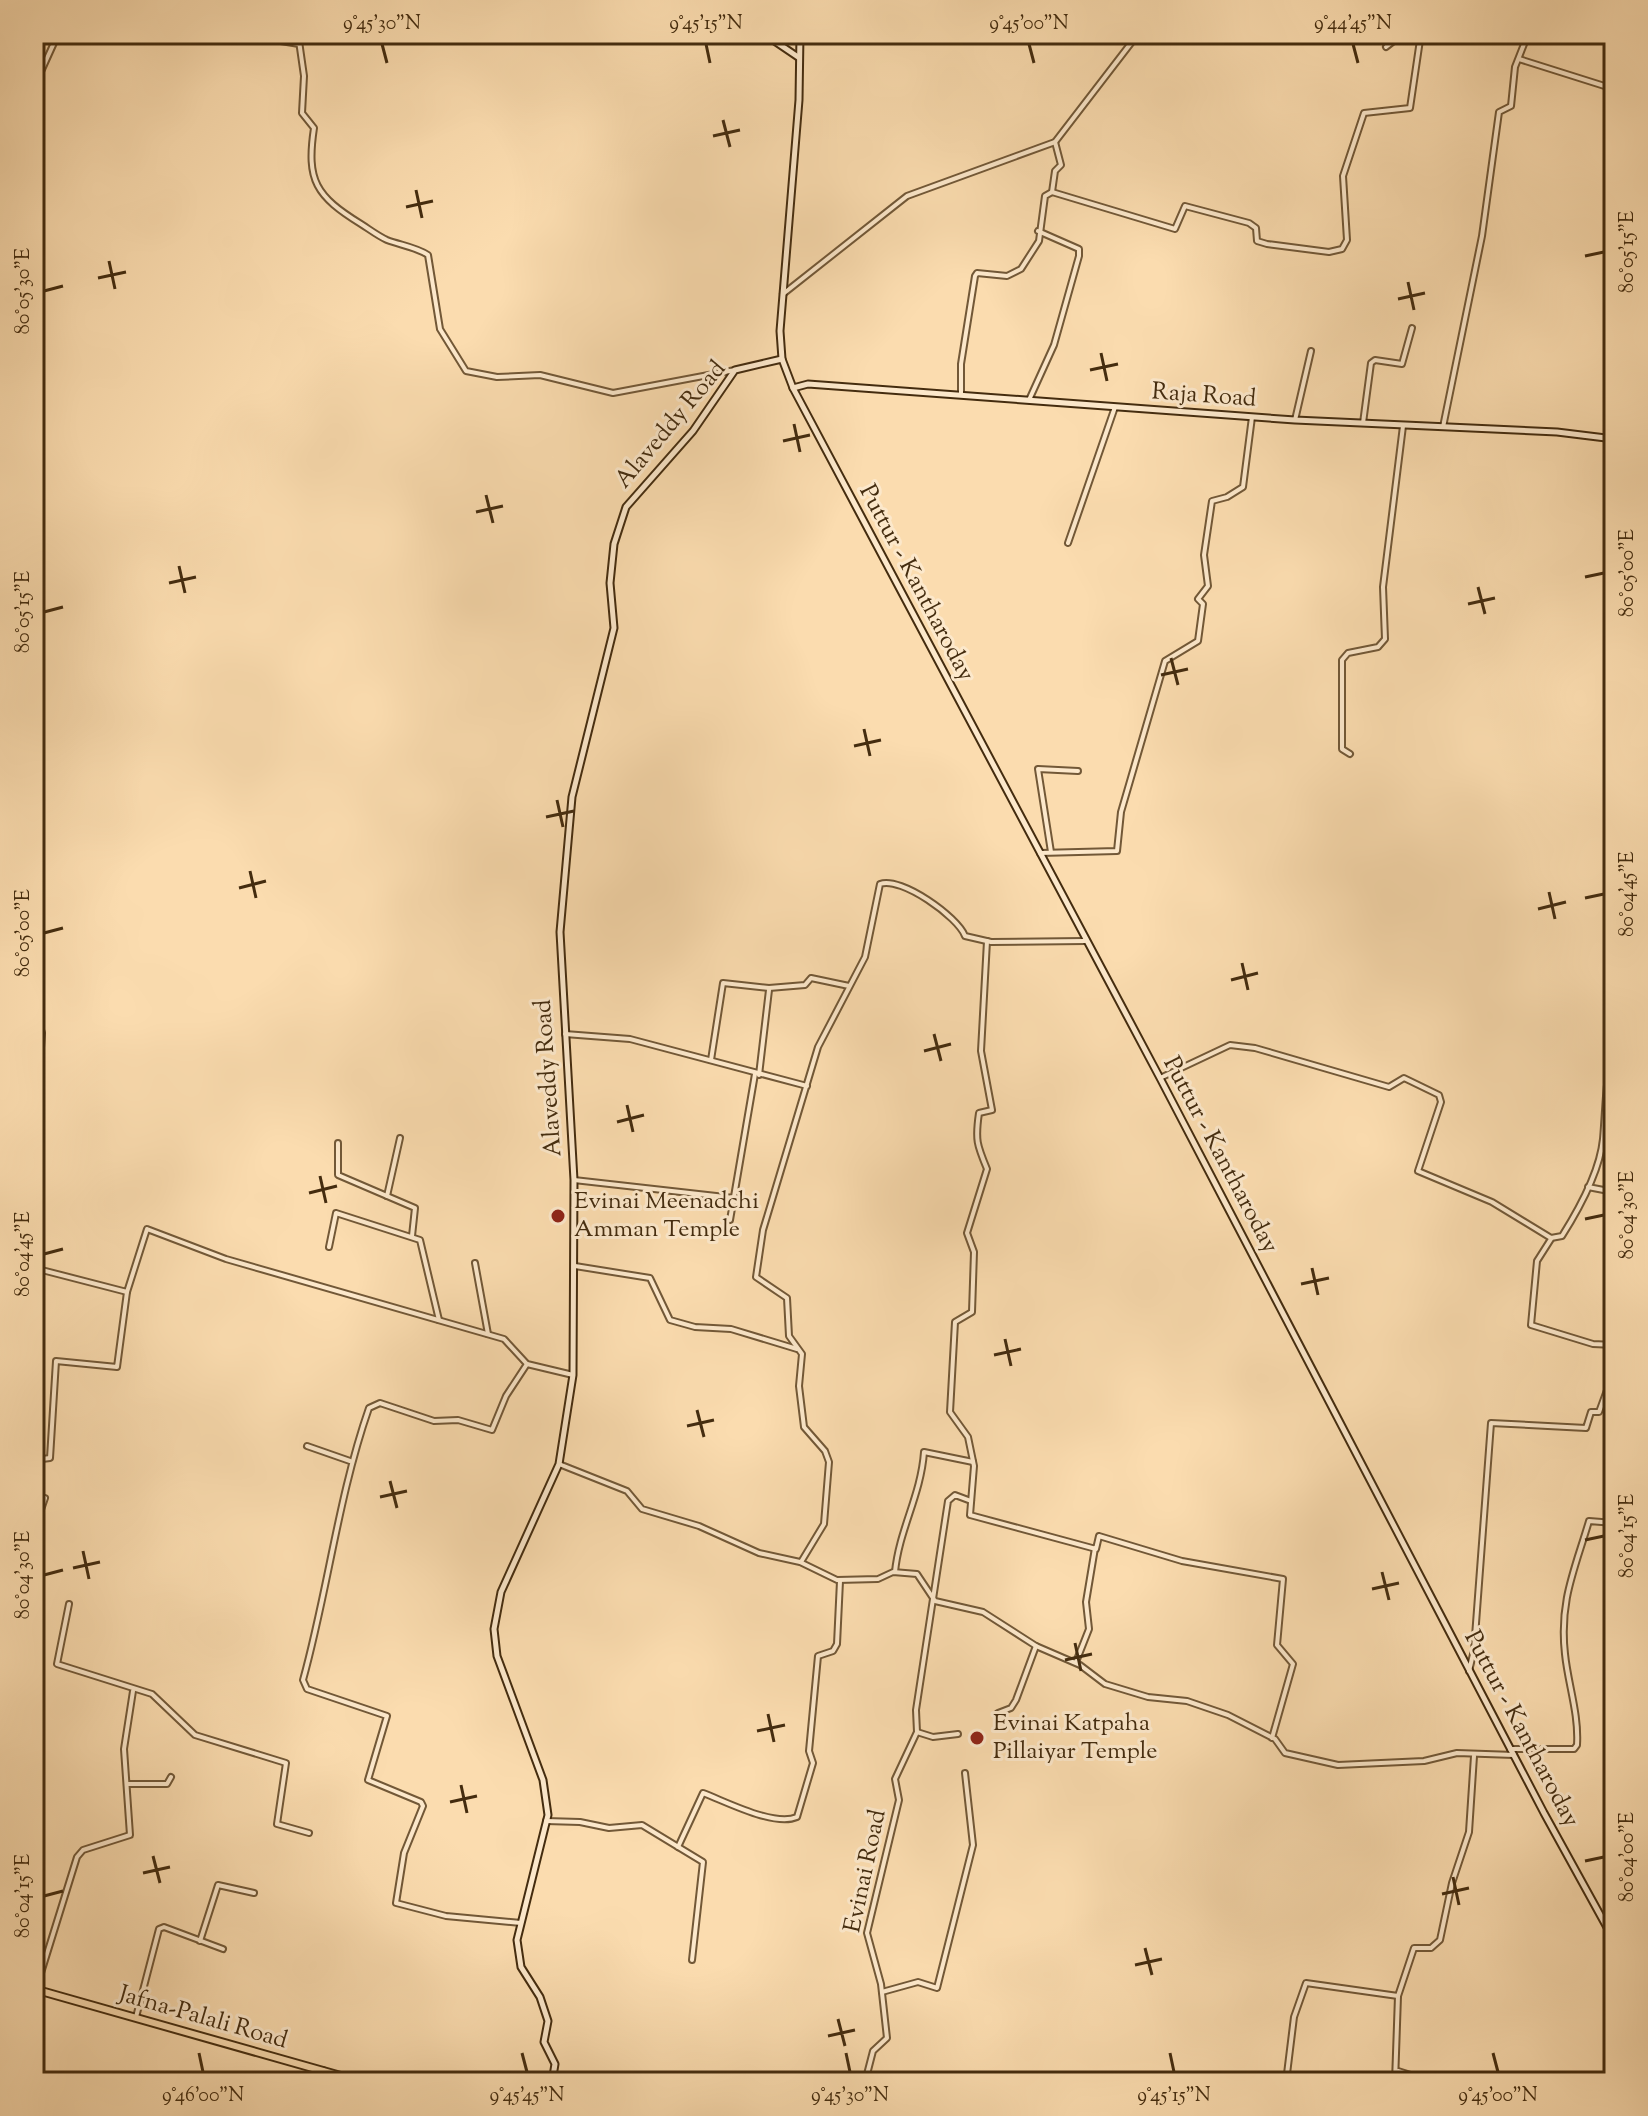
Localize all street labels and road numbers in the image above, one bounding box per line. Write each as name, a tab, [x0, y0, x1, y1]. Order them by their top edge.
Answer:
street label: Alaveddy Road	[607, 353, 735, 496]
street label: Raja Road	[1151, 375, 1258, 417]
street label: Puttur - Kantharoday	[850, 479, 982, 687]
street label: Alaveddy Road	[527, 998, 571, 1158]
street label: Puttur - Kantharoday	[1154, 1051, 1286, 1259]
street label: Puttur - Kantharoday	[1455, 1625, 1587, 1833]
street label: Evinai Road	[836, 1806, 896, 1936]
street label: Jafna-Palali Road	[113, 1977, 292, 2058]

